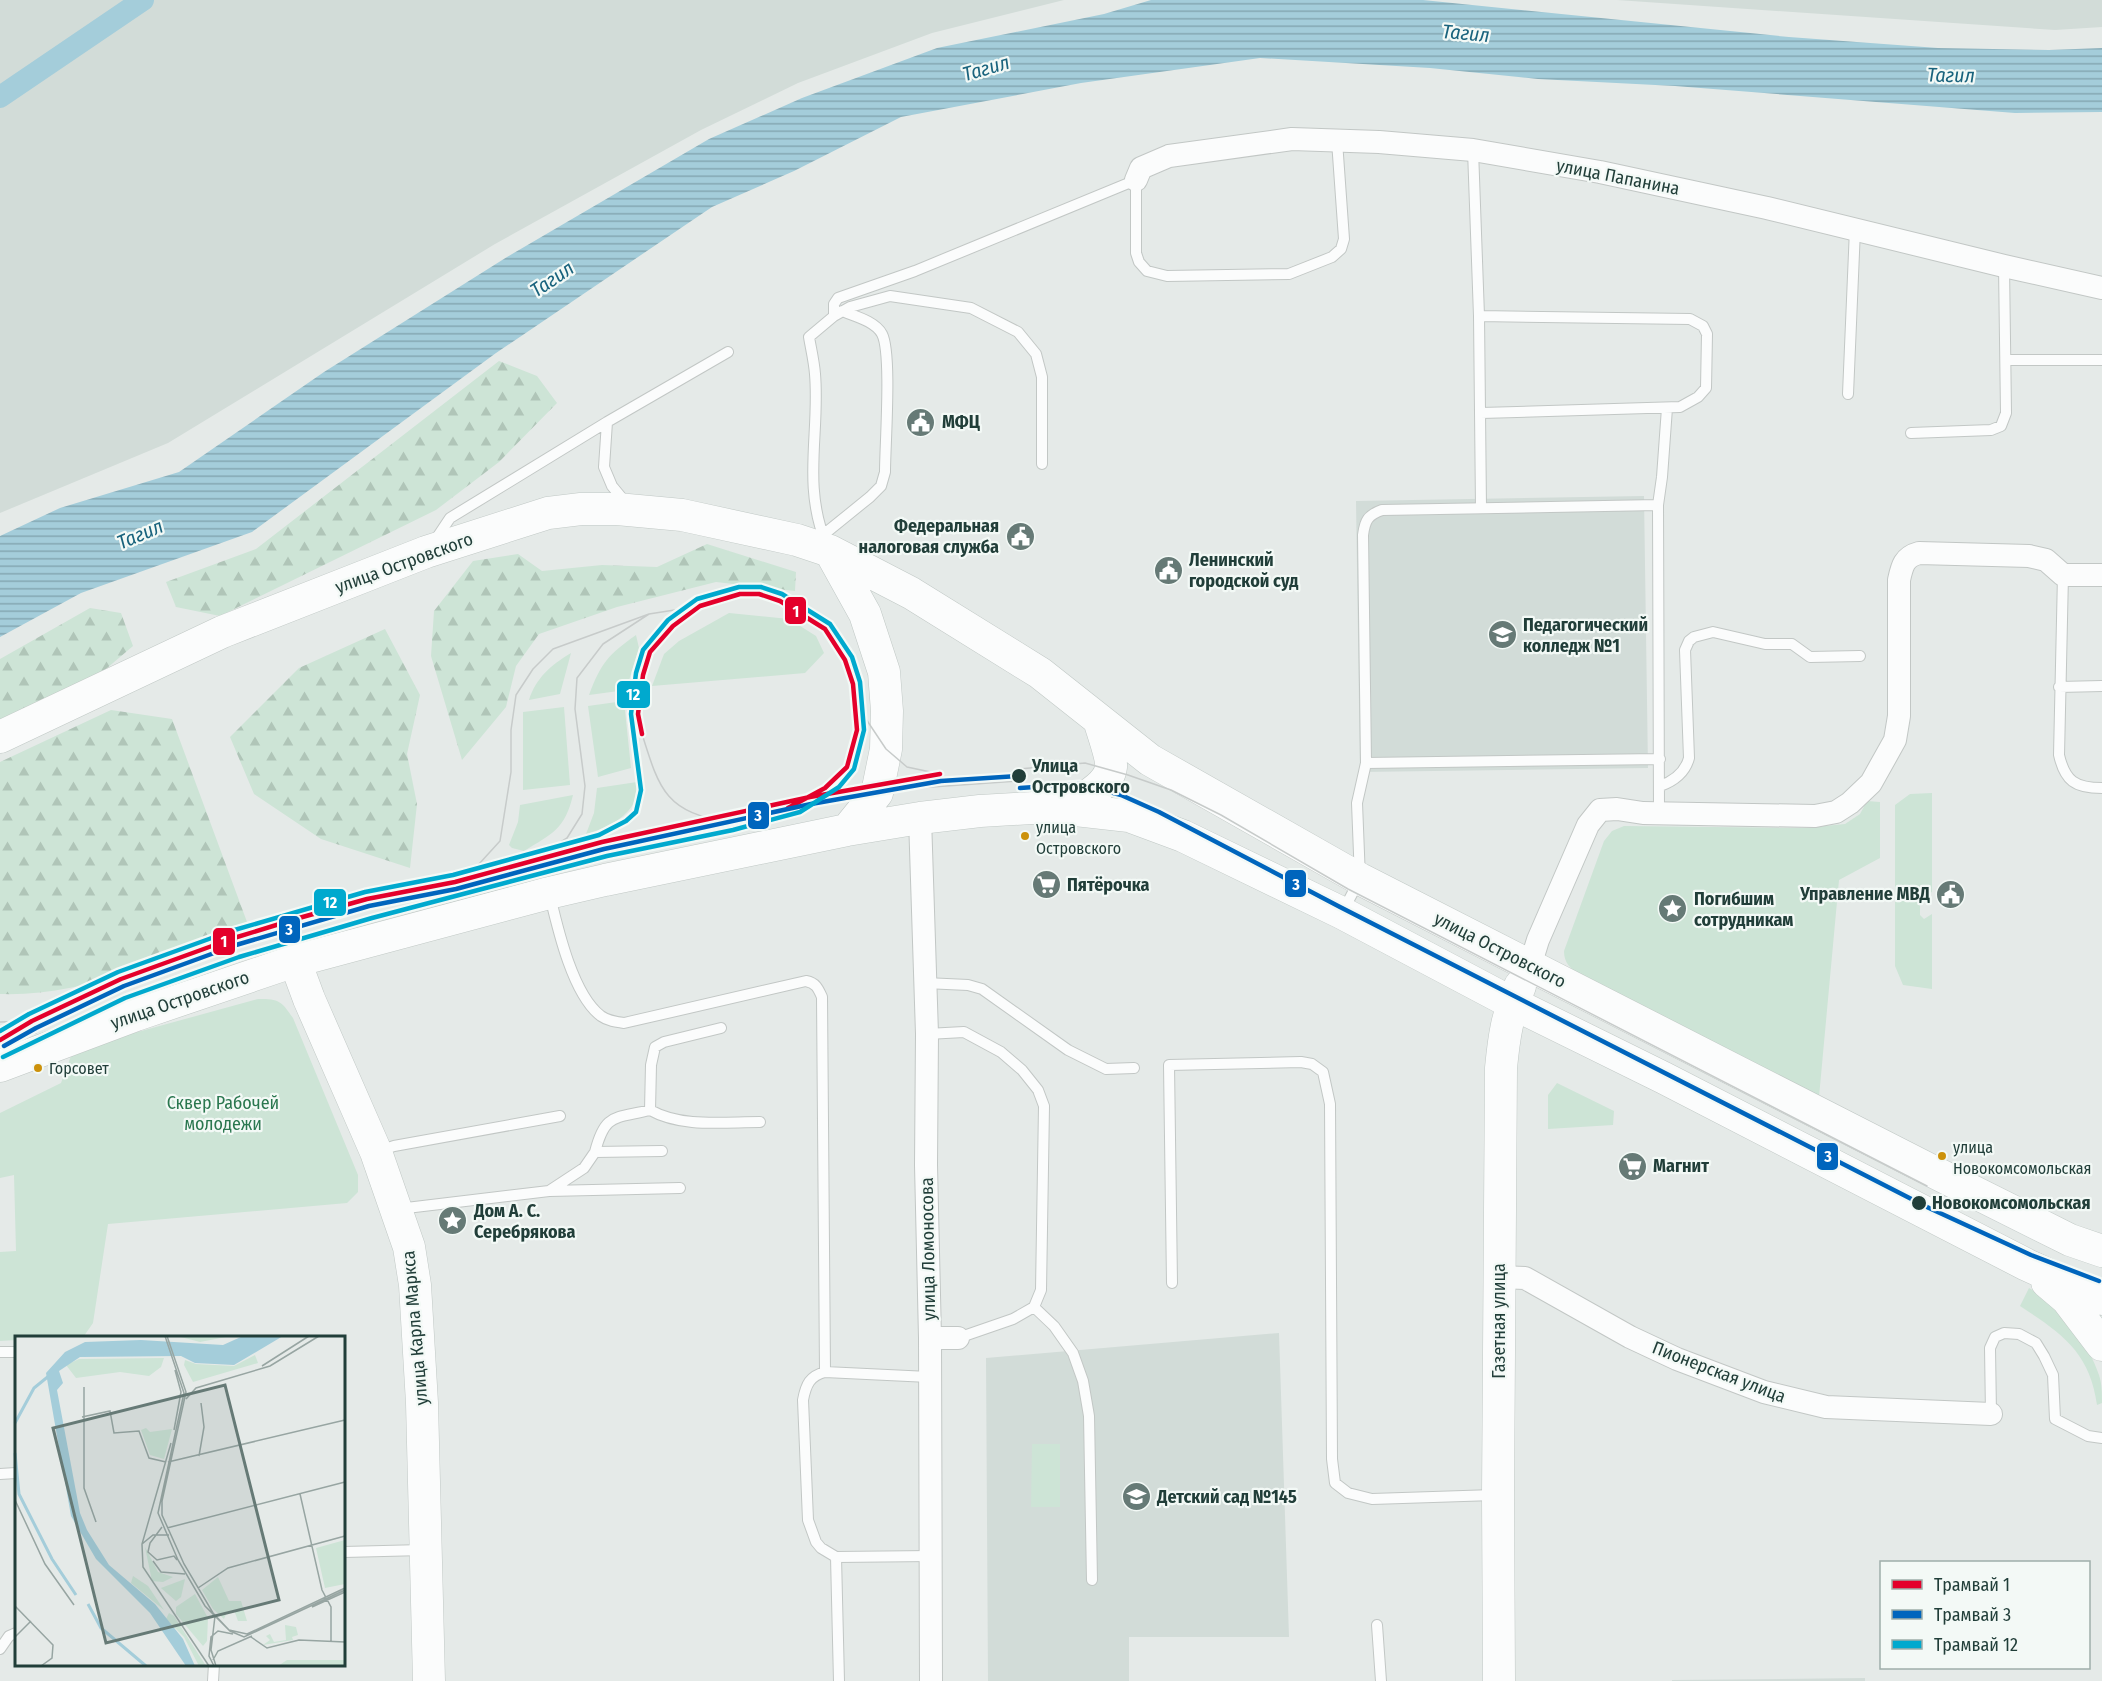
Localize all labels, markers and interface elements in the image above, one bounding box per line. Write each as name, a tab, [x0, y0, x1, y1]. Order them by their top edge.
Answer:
water label: Тагил	[1441, 19, 1491, 47]
water label: Тагил	[960, 50, 1012, 86]
water label: Тагил	[1927, 63, 1975, 87]
street label: улица Папанина	[1555, 154, 1682, 200]
water label: Тагил	[526, 256, 578, 302]
public building icon: МФЦ	[905, 406, 937, 438]
place label: МФЦ	[942, 411, 981, 433]
water label: Тагил	[113, 514, 167, 554]
place label: Федеральная налоговая служба	[859, 515, 999, 558]
public building icon: Федеральная налоговая служба	[1004, 520, 1036, 552]
street label: улица Островского	[332, 528, 476, 598]
place label: Ленинский городской суд	[1189, 549, 1298, 592]
public building icon: Ленинский городской суд	[1152, 554, 1184, 586]
line badge: 1	[784, 596, 807, 625]
text: 1	[793, 602, 799, 621]
place label: Педагогический колледж №1	[1523, 614, 1648, 657]
school or university icon: Педагогический колледж №1	[1486, 619, 1518, 651]
line badge: 12	[616, 680, 651, 709]
text: 12	[626, 685, 641, 704]
place label: Улица Островского	[1031, 755, 1130, 798]
marker: Улица Островского	[1010, 767, 1028, 785]
line badge: 3	[747, 801, 770, 830]
text: 3	[753, 806, 762, 825]
place label: улица Островского	[1036, 818, 1121, 858]
marker: улица Островского	[1019, 830, 1031, 842]
supermarket icon: Пятёрочка	[1030, 869, 1062, 901]
line badge: 3	[1284, 869, 1307, 898]
place label: Пятёрочка	[1067, 874, 1149, 896]
text: 3	[1291, 875, 1300, 894]
public building icon: Управление МВД	[1935, 878, 1967, 910]
place label: Управление МВД	[1799, 883, 1931, 905]
line badge: 12	[313, 888, 347, 917]
place label: Погибшим сотрудникам	[1694, 888, 1793, 931]
text: 12	[323, 893, 338, 912]
place icon: Погибшим сотрудникам	[1657, 893, 1689, 925]
street label: улица Островского	[1430, 907, 1570, 993]
line badge: 3	[278, 915, 301, 944]
text: 3	[284, 920, 293, 939]
line badge: 1	[212, 927, 236, 956]
text: 1	[221, 932, 227, 951]
street label: улица Островского	[108, 966, 252, 1034]
place label: Горсовет	[49, 1059, 109, 1078]
marker: Горсовет	[32, 1062, 44, 1074]
park label: Сквер Рабочей молодежи	[167, 1092, 279, 1135]
place label: улица Новокомсомольская	[1953, 1138, 2091, 1178]
line badge: 3	[1816, 1142, 1839, 1171]
text: 3	[1823, 1147, 1832, 1166]
supermarket icon: Магнит	[1616, 1150, 1648, 1182]
marker: улица Новокомсомольская	[1936, 1150, 1948, 1162]
place label: Магнит	[1653, 1155, 1709, 1177]
street label: улица Ломоносова	[916, 1177, 940, 1321]
place label: Новокомсомольская	[1932, 1192, 2091, 1214]
marker: Новокомсомольская	[1910, 1194, 1928, 1212]
place label: Дом А. С. Серебрякова	[473, 1200, 576, 1243]
place icon: Дом А. С. Серебрякова	[437, 1205, 469, 1237]
street label: улица Карла Маркса	[397, 1250, 433, 1406]
street label: Газетная улица	[1488, 1263, 1510, 1379]
inset map	[15, 1336, 345, 1666]
street label: Пионерская улица	[1649, 1336, 1789, 1408]
school or university icon: Детский сад №145	[1120, 1481, 1152, 1513]
place label: Детский сад №145	[1156, 1486, 1297, 1508]
legend	[1880, 1561, 2090, 1669]
text: Трамвай 1	[1934, 1574, 2010, 1596]
text: Трамвай 3	[1934, 1604, 2011, 1626]
text: Трамвай 12	[1934, 1634, 2018, 1656]

